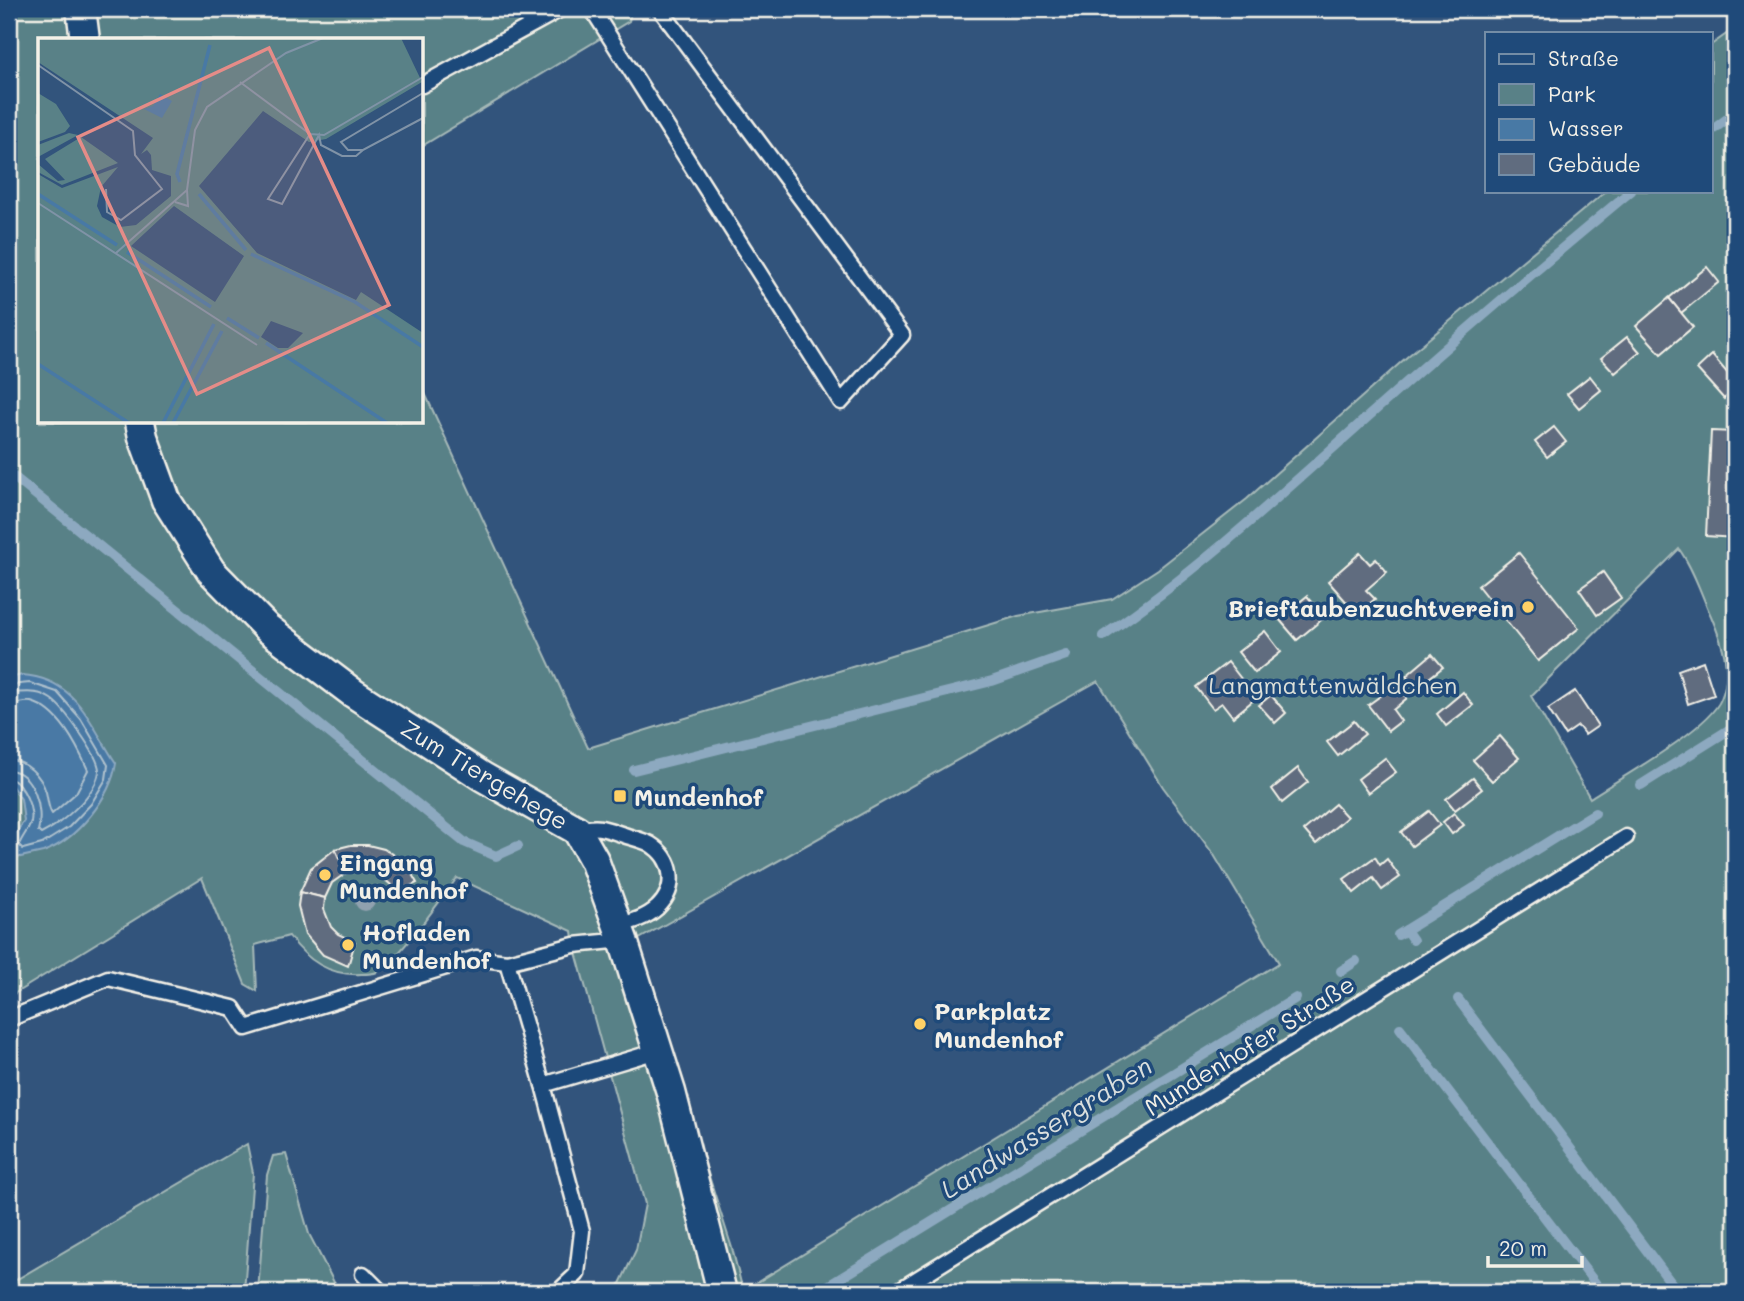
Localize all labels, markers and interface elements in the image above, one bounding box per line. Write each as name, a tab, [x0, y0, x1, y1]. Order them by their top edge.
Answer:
legend	[1485, 32, 1712, 192]
inset map	[38, 38, 424, 424]
text: Straße	[1548, 44, 1619, 71]
text: Park	[1548, 80, 1596, 107]
text: Wasser	[1548, 114, 1623, 141]
text: Gebäude	[1548, 150, 1641, 177]
place label: Brieftaubenzuchtverein	[1228, 592, 1514, 623]
marker: Brieftaubenzuchtverein	[1520, 599, 1536, 615]
park label: Langmattenwäldchen	[1209, 669, 1457, 700]
street label: Zum Tiergehege	[396, 712, 574, 836]
place label: Mundenhof	[634, 781, 764, 812]
marker: Mundenhof	[612, 788, 628, 804]
place label: Eingang Mundenhof	[339, 846, 469, 905]
marker: Eingang Mundenhof	[317, 867, 333, 883]
place label: Hofladen Mundenhof	[362, 916, 492, 975]
marker: Hofladen Mundenhof	[340, 937, 356, 953]
street label: Mundenhofer Straße	[1138, 968, 1360, 1122]
place label: Parkplatz Mundenhof	[934, 995, 1064, 1054]
marker: Parkplatz Mundenhof	[912, 1016, 928, 1032]
water label: Landwassergraben	[934, 1048, 1158, 1206]
scale bar	[1488, 1224, 1583, 1268]
text: 20 m	[1499, 1234, 1547, 1261]

